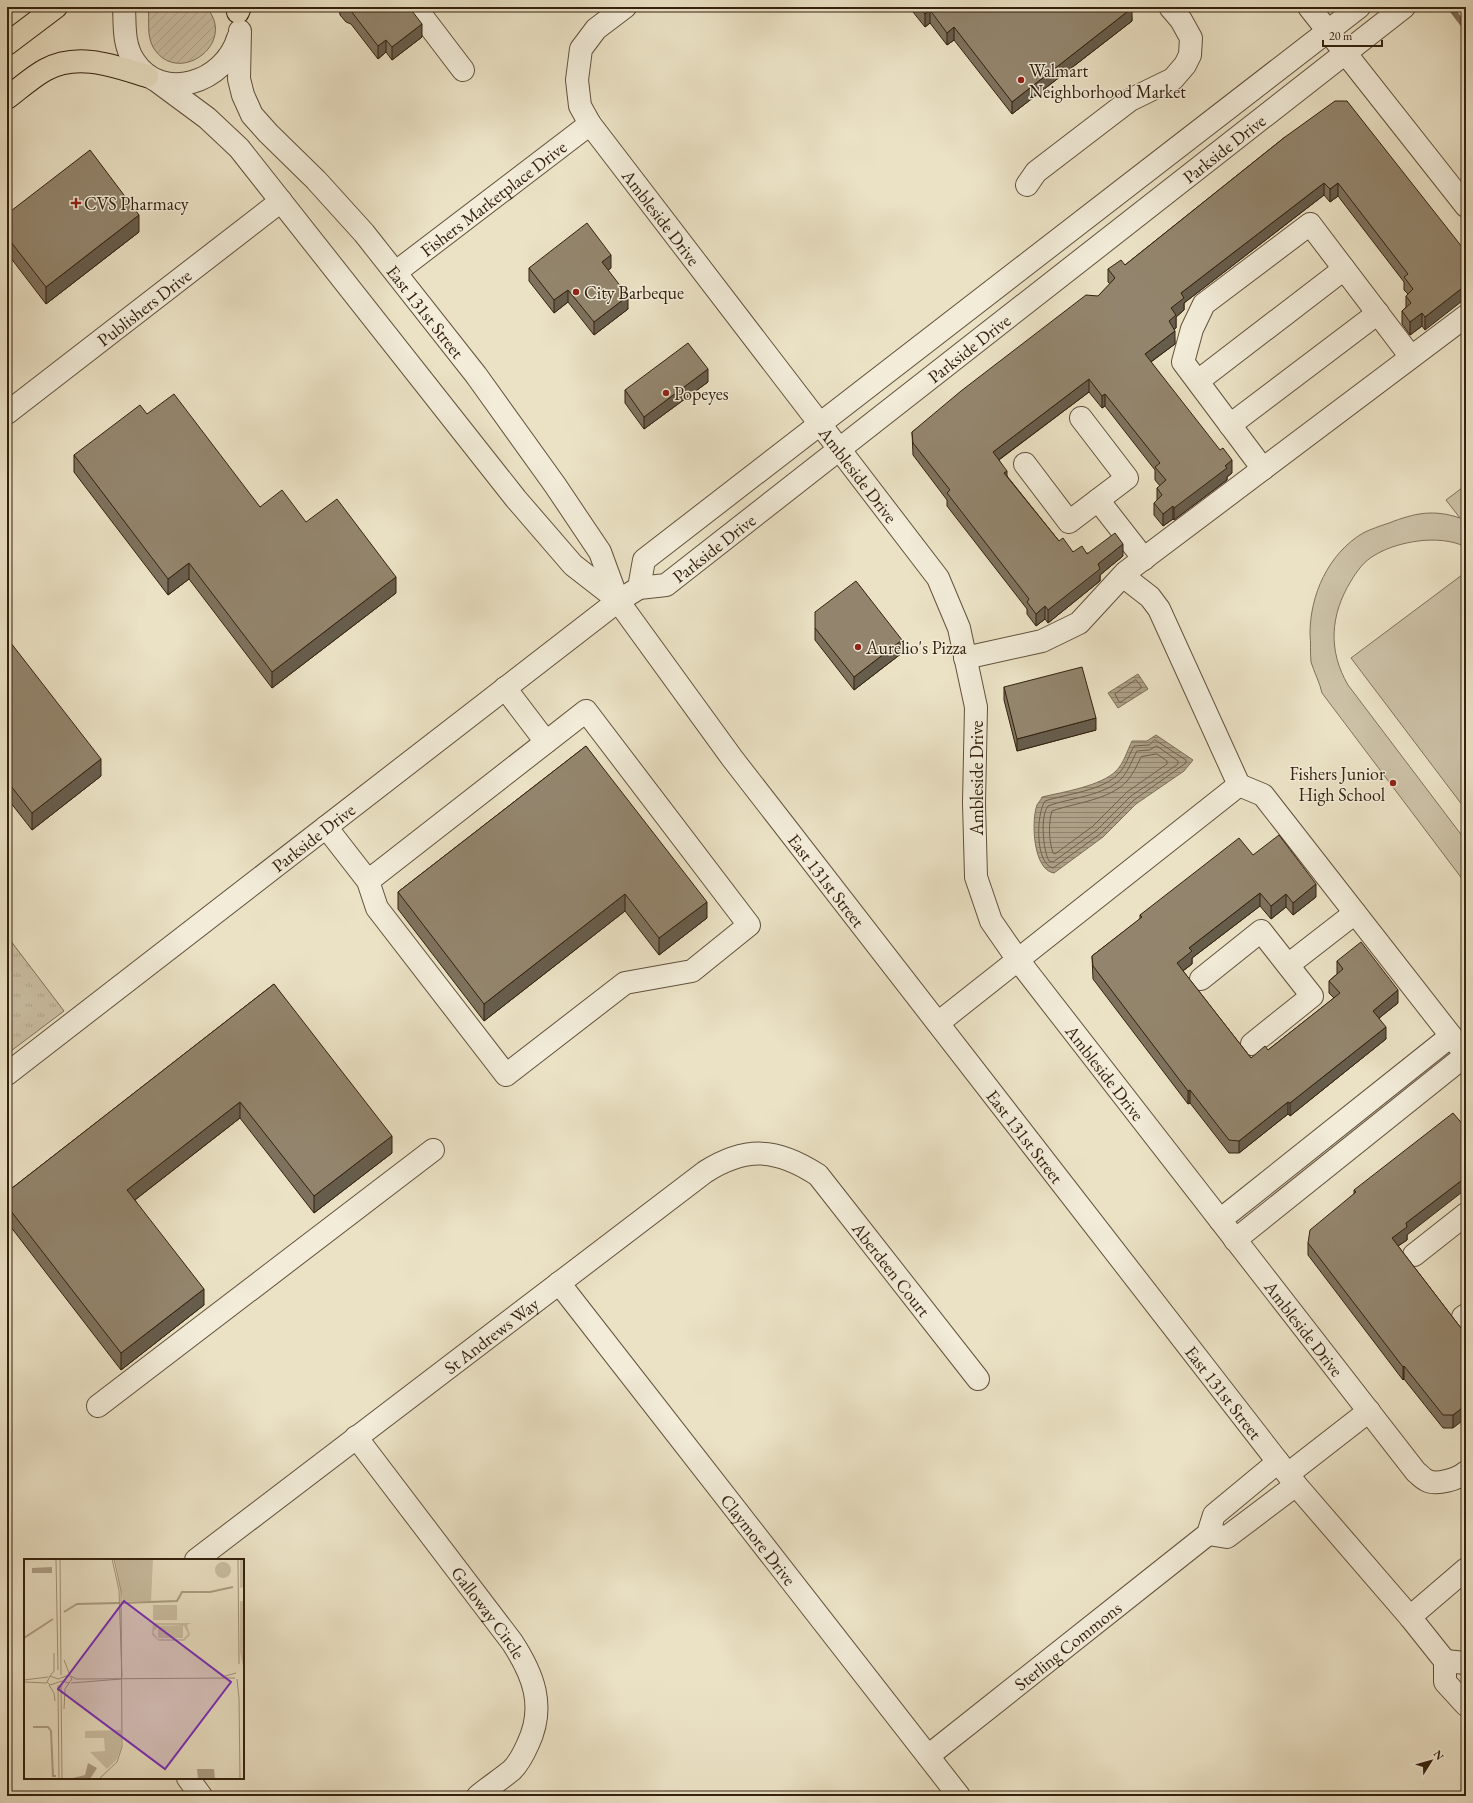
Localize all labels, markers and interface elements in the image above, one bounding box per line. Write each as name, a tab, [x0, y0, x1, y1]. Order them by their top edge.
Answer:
scale bar	[1323, 22, 1382, 48]
text: 20 m	[1329, 28, 1353, 44]
place label: Walmart Neighborhood Market	[1029, 59, 1186, 103]
marker: Walmart Neighborhood Market	[1016, 75, 1026, 85]
street label: Parkside Drive	[1178, 109, 1270, 188]
street label: Fishers Marketplace Drive	[415, 135, 571, 261]
street label: Ambleside Drive	[617, 164, 706, 270]
place label: CVS Pharmacy	[84, 192, 189, 215]
marker: CVS Pharmacy	[71, 198, 81, 208]
street label: East 131st Street	[382, 260, 470, 363]
street label: Publishers Drive	[92, 263, 196, 351]
place label: City Barbeque	[584, 281, 684, 304]
marker: City Barbeque	[571, 287, 581, 297]
street label: Parkside Drive	[923, 308, 1015, 388]
place label: Popeyes	[674, 382, 729, 405]
marker: Popeyes	[661, 388, 671, 398]
street label: Ambleside Drive	[814, 421, 903, 527]
street label: Parkside Drive	[667, 508, 760, 587]
place label: Aurelio's Pizza	[865, 636, 968, 659]
marker: Aurelio's Pizza	[853, 642, 863, 652]
street label: Ambleside Drive	[965, 720, 988, 837]
place label: Fishers Junior High School	[1289, 762, 1385, 806]
marker: Fishers Junior High School	[1388, 778, 1398, 788]
street label: Parkside Drive	[267, 798, 359, 877]
street label: East 131st Street	[783, 829, 871, 932]
street label: Ambleside Drive	[1060, 1019, 1150, 1125]
street label: East 131st Street	[982, 1085, 1069, 1188]
street label: Aberdeen Court	[847, 1216, 936, 1321]
street label: Ambleside Drive	[1259, 1275, 1349, 1381]
street label: St Andrews Way	[439, 1292, 543, 1379]
street label: East 131st Street	[1180, 1341, 1268, 1444]
street label: Claymore Drive	[716, 1489, 802, 1590]
inset map	[24, 1559, 244, 1779]
street label: Galloway Circle	[447, 1561, 531, 1663]
street label: Sterling Commons	[1009, 1596, 1126, 1695]
north arrow	[1411, 1741, 1451, 1781]
text: N	[1431, 1747, 1447, 1763]

